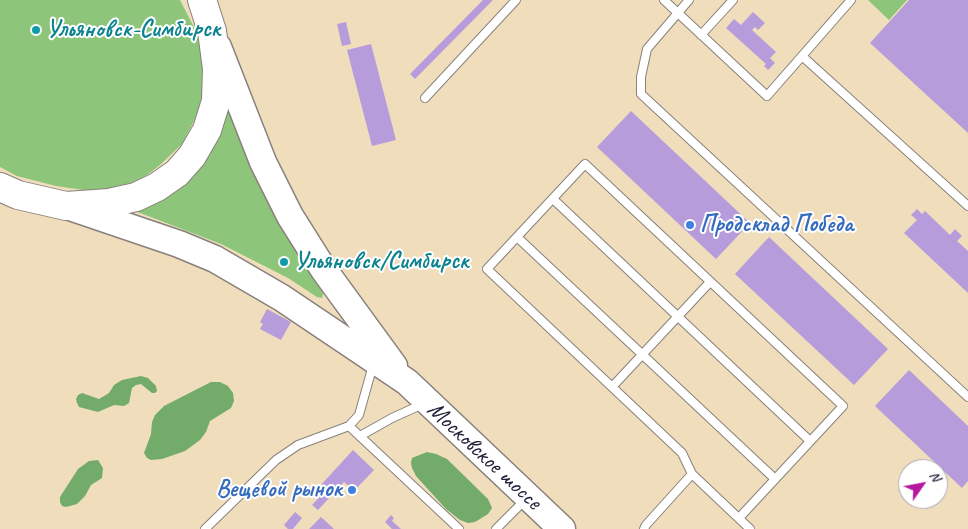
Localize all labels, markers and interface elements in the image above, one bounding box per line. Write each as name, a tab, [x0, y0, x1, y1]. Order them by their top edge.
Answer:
place label: Ульяновск-Симбирск	[46, 16, 220, 44]
marker: Ульяновск-Симбирск	[30, 24, 42, 36]
place label: Продсклад Победа	[700, 211, 853, 239]
marker: Продсклад Победа	[684, 219, 696, 231]
place label: Ульяновск/Симбирск	[294, 248, 469, 276]
marker: Ульяновск/Симбирск	[278, 256, 290, 268]
street label: Московское шоссе	[421, 396, 547, 516]
north arrow	[898, 459, 948, 509]
text: N	[926, 468, 945, 484]
place label: Вещевой рынок	[216, 476, 342, 504]
marker: Вещевой рынок	[346, 484, 358, 496]

